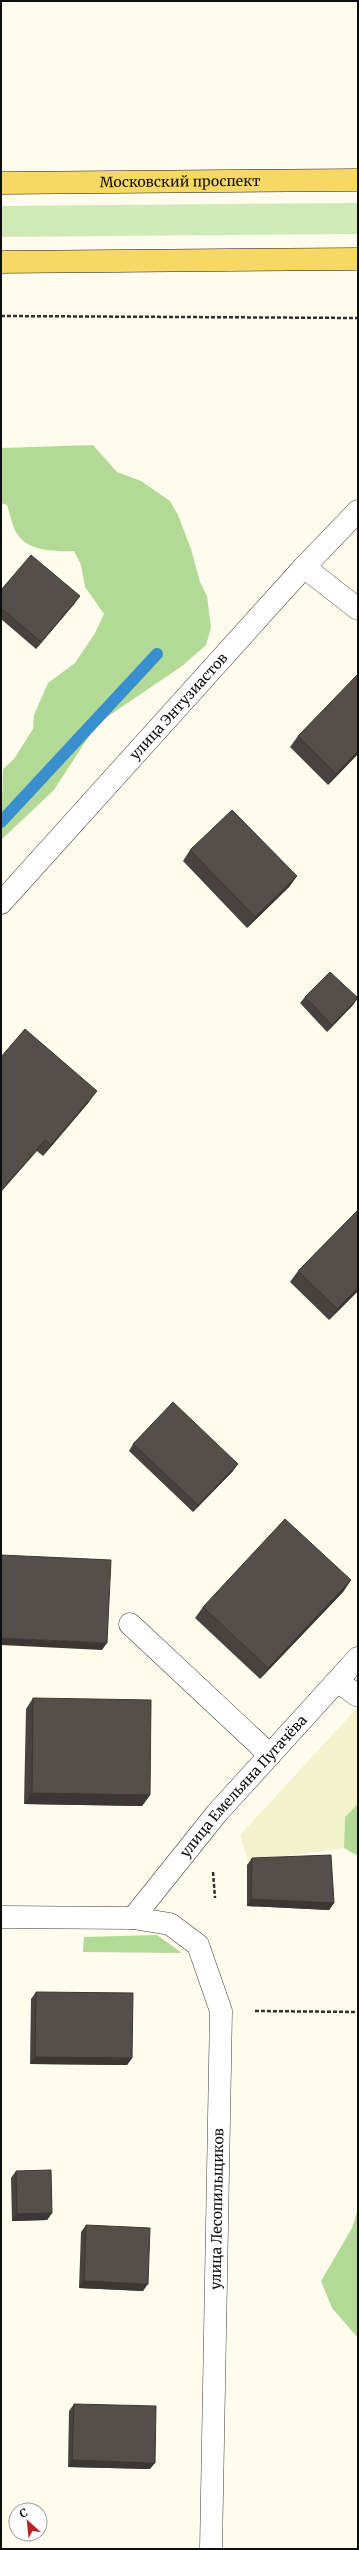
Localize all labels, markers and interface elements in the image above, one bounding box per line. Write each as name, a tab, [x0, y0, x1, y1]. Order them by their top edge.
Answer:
street label: Московский проспект	[100, 172, 261, 191]
street label: улица Энтузиастов	[126, 649, 231, 763]
street label: улица Емельяна Пугачёва	[176, 1711, 311, 1861]
street label: улица Лесопильщиков	[207, 2128, 227, 2290]
north arrow	[8, 2502, 48, 2542]
text: С	[17, 2505, 30, 2521]

